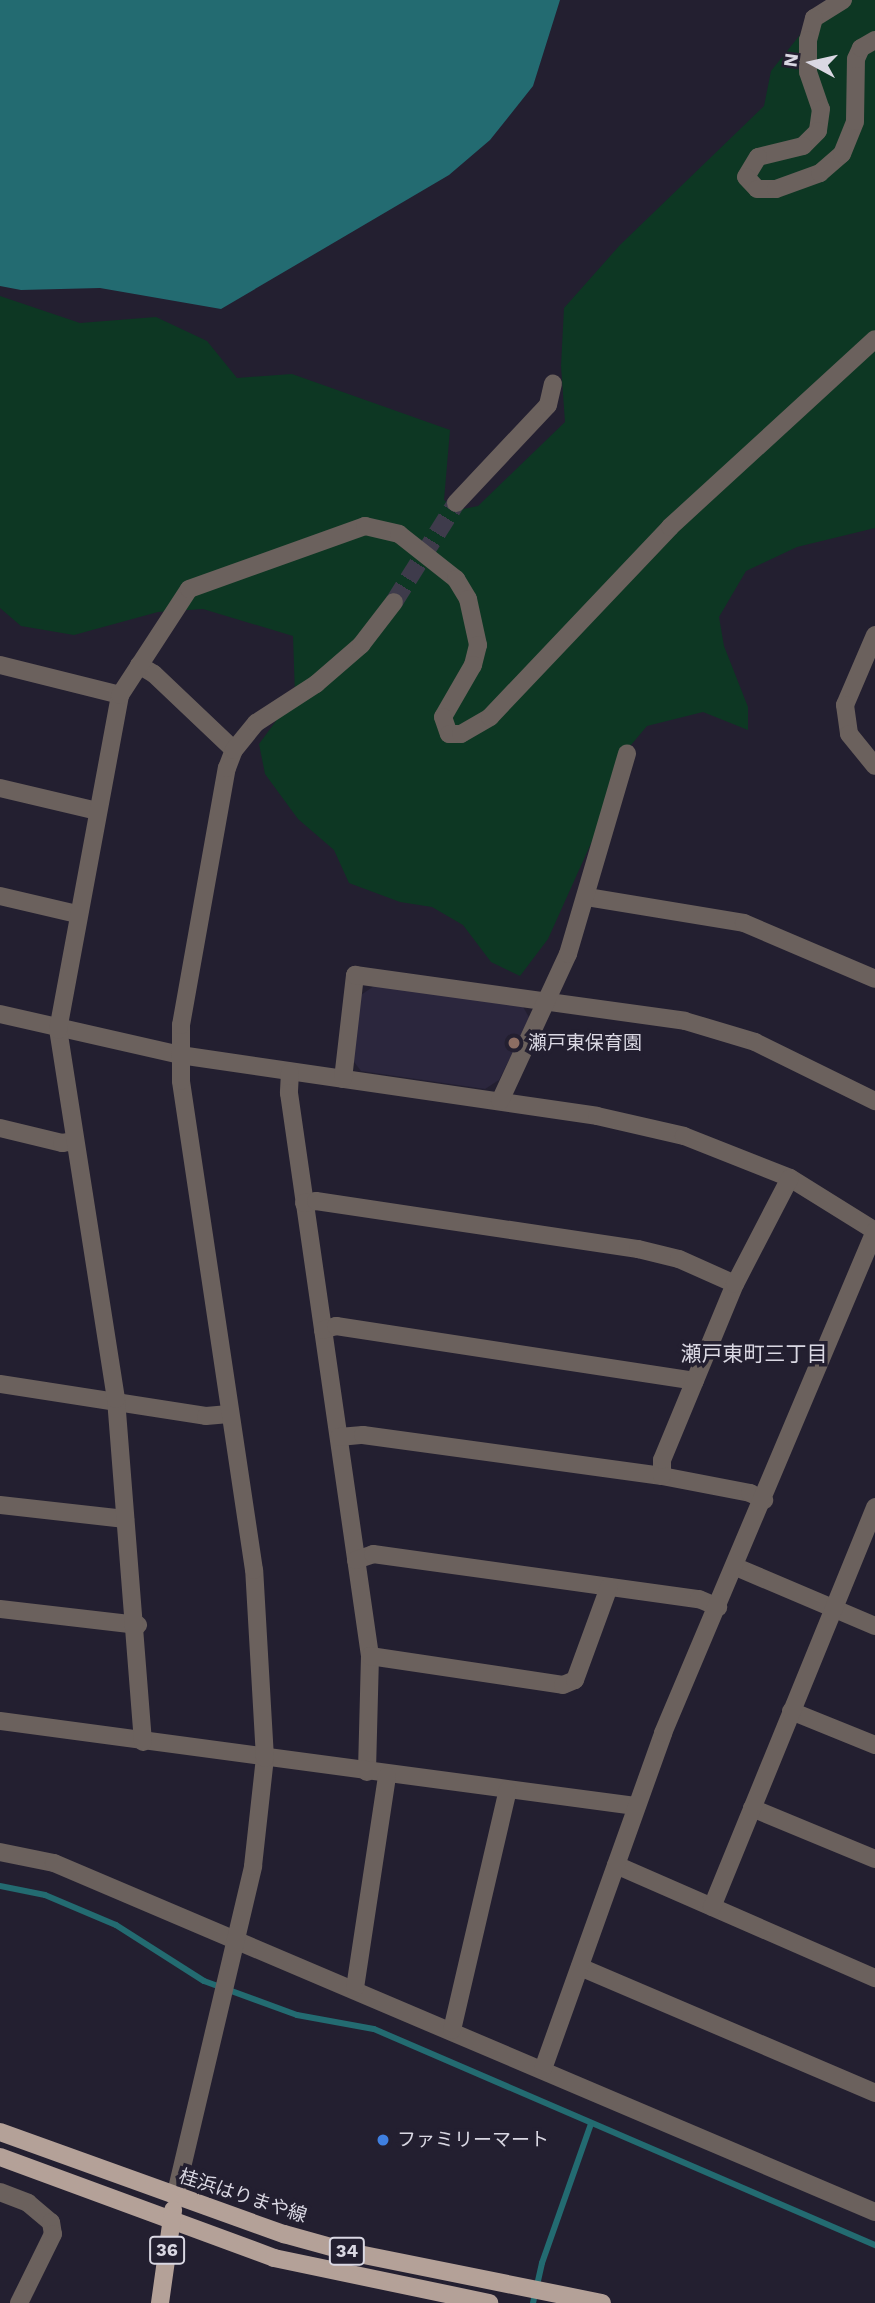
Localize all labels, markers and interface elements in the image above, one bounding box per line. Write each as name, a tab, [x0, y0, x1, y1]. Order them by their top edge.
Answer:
north arrow	[777, 28, 847, 98]
text: N	[778, 51, 803, 69]
place label: 瀬戸東保育園	[528, 1032, 642, 1054]
marker: 瀬戸東保育園	[506, 1035, 522, 1051]
district label: 瀬戸東町三丁目	[681, 1341, 827, 1367]
place label: ファミリーマート	[397, 2129, 549, 2151]
marker: ファミリーマート	[375, 2132, 391, 2148]
street label: 桂浜はりまや線	[176, 2165, 310, 2227]
road number: 36	[148, 2236, 186, 2264]
road number: 34	[328, 2236, 366, 2266]

